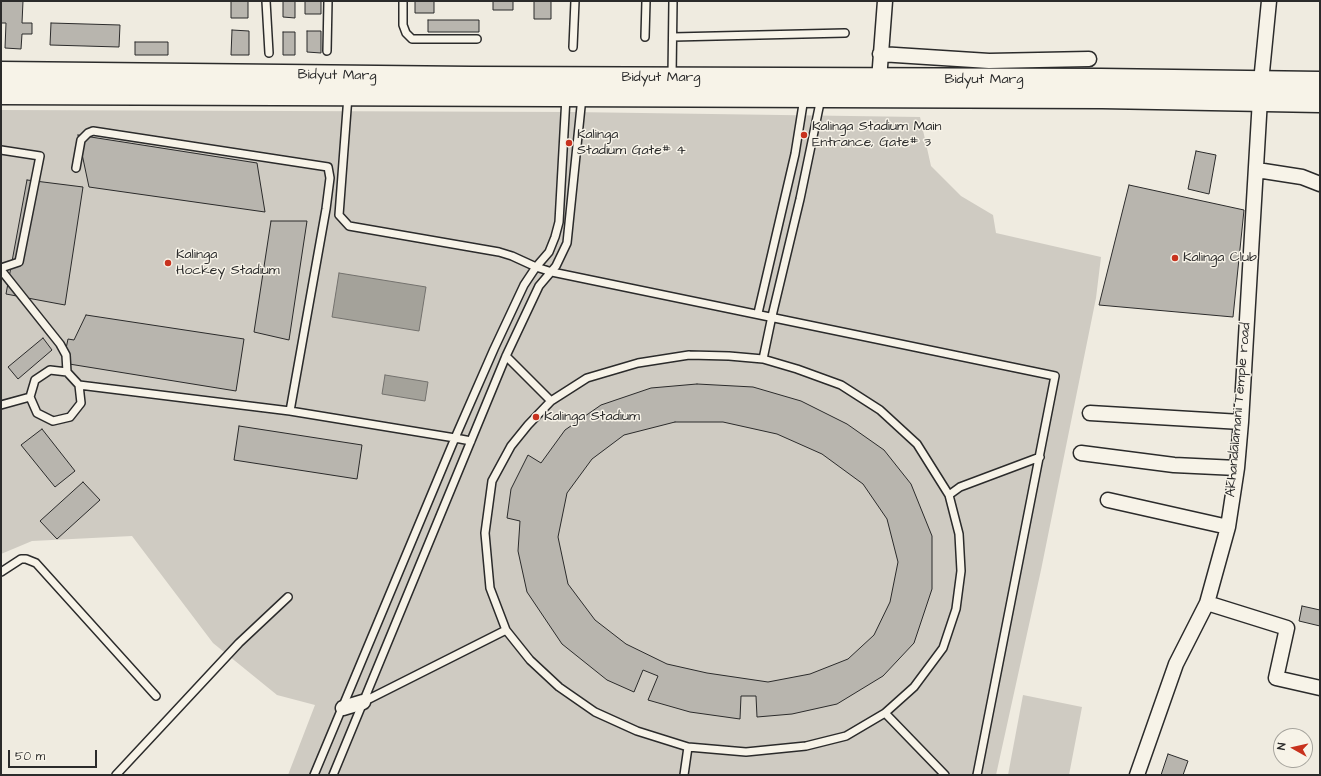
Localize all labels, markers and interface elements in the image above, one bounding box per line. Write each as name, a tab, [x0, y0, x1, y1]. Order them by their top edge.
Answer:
street label: Bidyut Marg	[297, 67, 377, 85]
street label: Bidyut Marg	[622, 70, 700, 86]
street label: Bidyut Marg	[945, 72, 1023, 88]
place label: Kalinga Stadium Main Entrance, Gate# 3	[812, 119, 941, 152]
place label: Kalinga Stadium Gate# 4	[577, 127, 686, 160]
marker: Kalinga Stadium Main Entrance, Gate# 3	[799, 130, 809, 140]
marker: Kalinga Stadium Gate# 4	[564, 138, 574, 148]
place label: Kalinga Hockey Stadium	[176, 247, 280, 280]
place label: Kalinga Club	[1183, 250, 1257, 266]
marker: Kalinga Club	[1170, 253, 1180, 263]
marker: Kalinga Hockey Stadium	[163, 258, 173, 268]
street label: Akhandalamani Temple road	[1223, 322, 1255, 498]
place label: Kalinga Stadium	[544, 409, 640, 425]
marker: Kalinga Stadium	[531, 412, 541, 422]
north arrow	[1273, 728, 1313, 768]
scale bar	[10, 742, 99, 768]
text: N	[1274, 742, 1290, 751]
text: 50 m	[15, 748, 45, 765]

